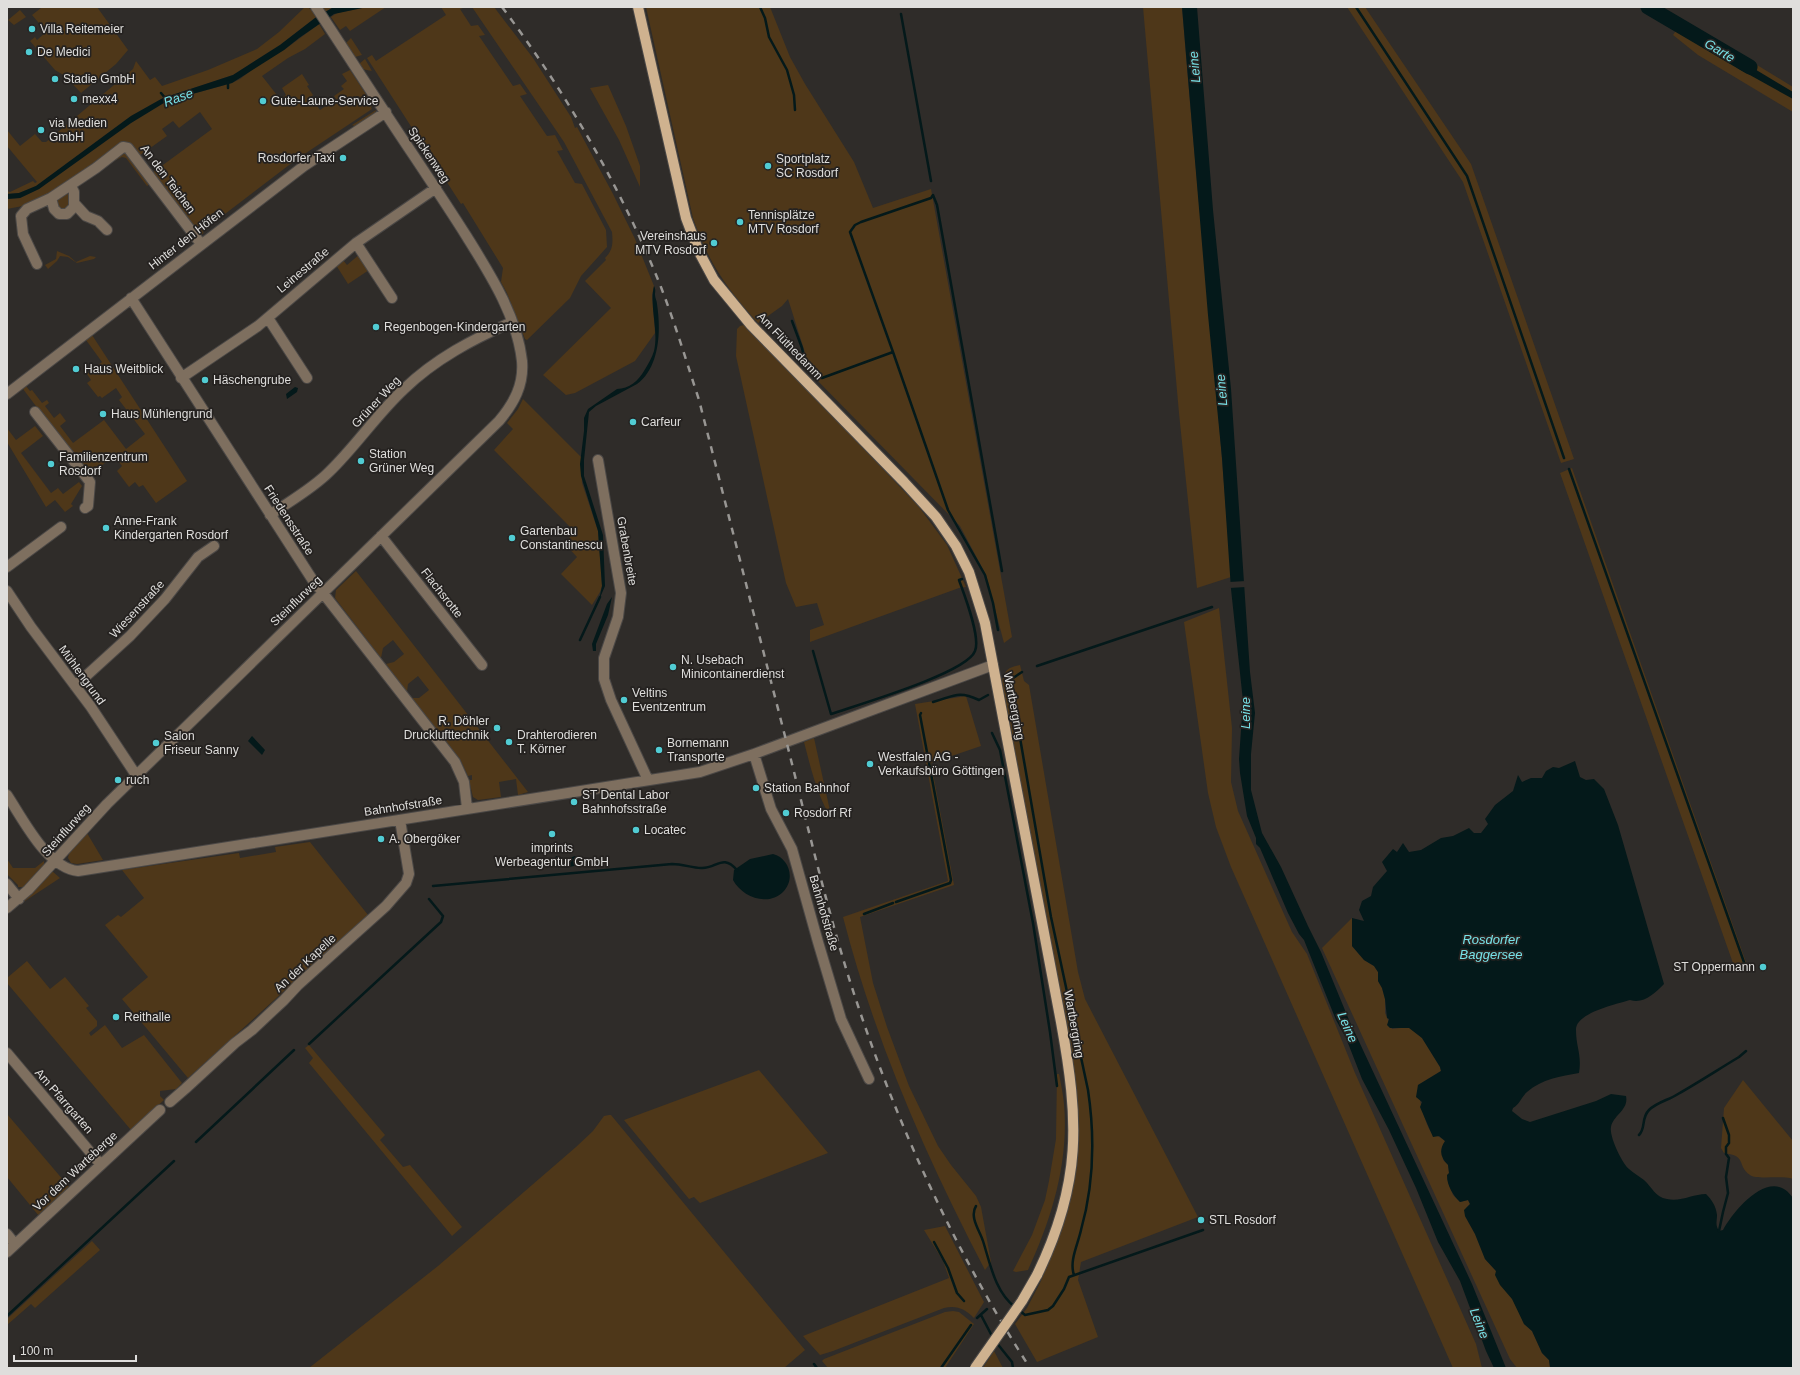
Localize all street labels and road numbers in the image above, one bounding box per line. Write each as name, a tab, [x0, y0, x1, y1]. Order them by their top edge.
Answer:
street label: Spickenweg	[405, 124, 453, 186]
street label: An den Teichen	[138, 142, 198, 216]
street label: Hinter den Höfen	[146, 206, 226, 272]
street label: Leinestraße	[274, 244, 332, 296]
street label: Am Flüthedamm	[754, 309, 826, 383]
street label: Grüner Weg	[349, 373, 403, 431]
street label: Friedensstraße	[261, 482, 317, 558]
street label: Grabenbreite	[614, 515, 640, 587]
street label: Flachsrotte	[418, 565, 466, 621]
street label: Steinflurweg	[267, 573, 325, 629]
street label: Wiesenstraße	[107, 577, 168, 641]
street label: Mühlengrund	[56, 643, 108, 707]
street label: Wartbergring	[1001, 671, 1027, 741]
street label: Bahnhofstraße	[363, 793, 443, 819]
street label: Steinflurweg	[39, 801, 93, 859]
street label: Bahnhofstraße	[806, 873, 842, 953]
street label: An der Kapelle	[271, 931, 339, 995]
street label: Wartbergring	[1061, 989, 1087, 1059]
street label: Am Pfarrgarten	[32, 1066, 96, 1136]
street label: Vor dem Warteberge	[30, 1128, 120, 1214]

